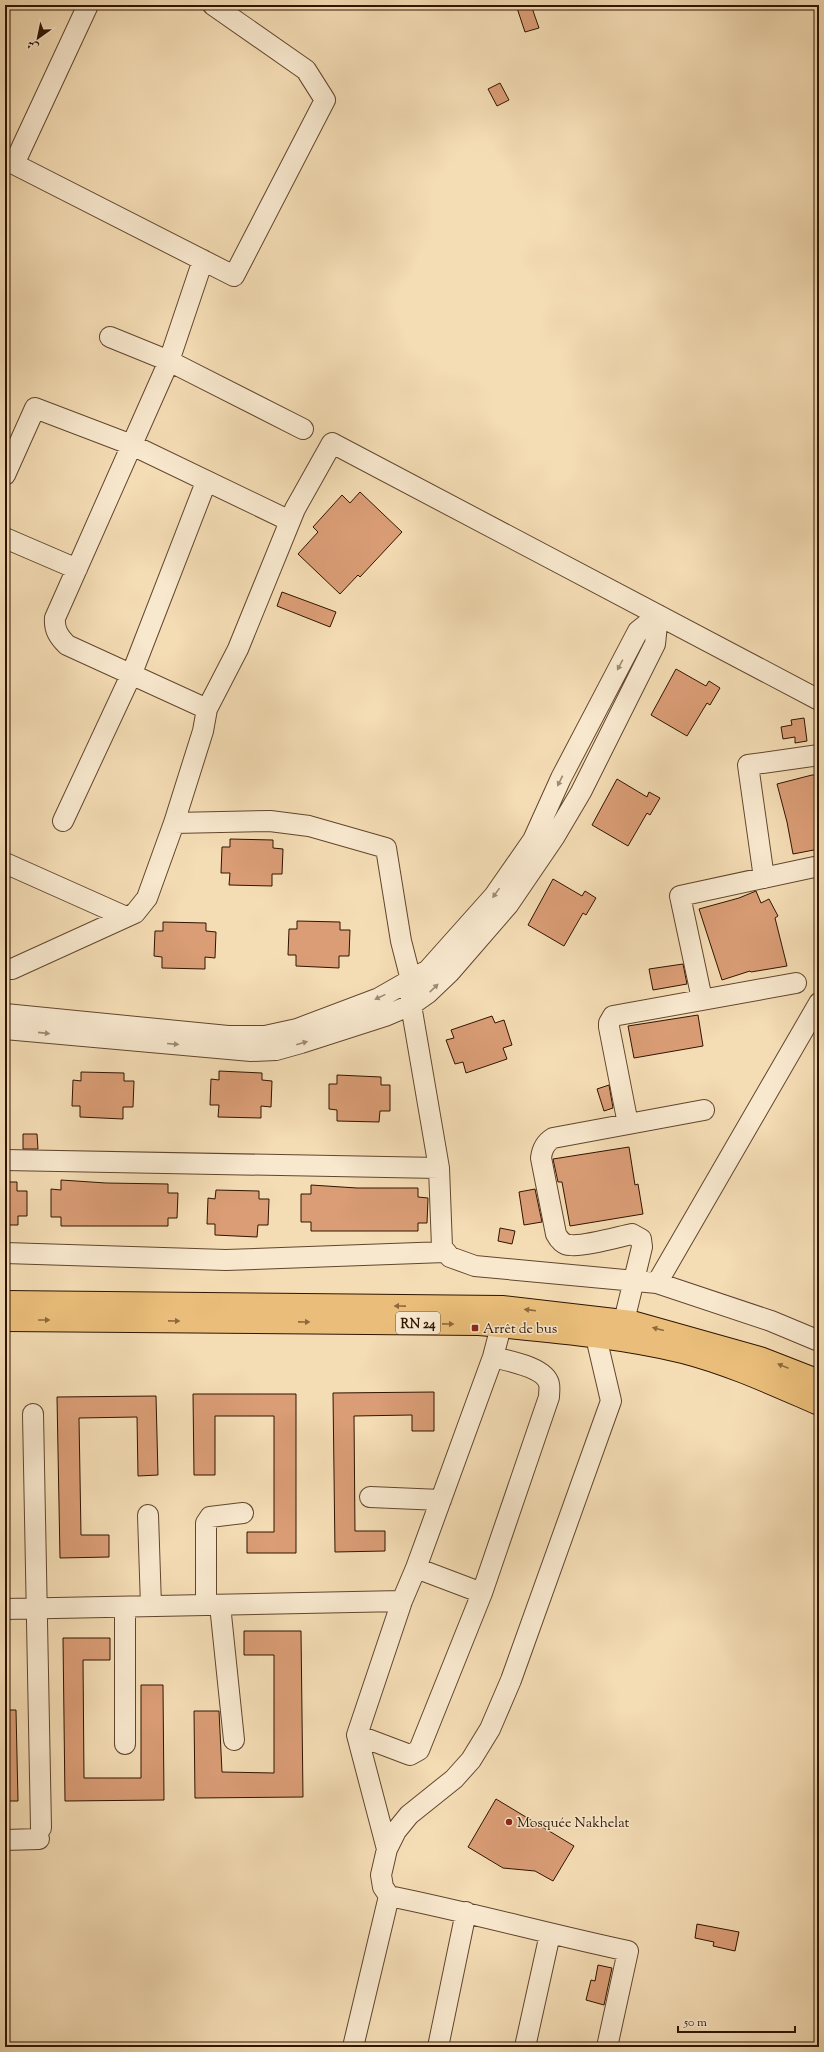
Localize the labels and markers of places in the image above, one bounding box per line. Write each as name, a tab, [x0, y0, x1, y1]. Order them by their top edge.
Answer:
place label: Arrêt de bus	[483, 1320, 557, 1340]
marker: Arrêt de bus	[470, 1323, 480, 1333]
place label: Mosquée Nakhelat	[517, 1814, 630, 1834]
marker: Mosquée Nakhelat	[504, 1817, 514, 1827]

